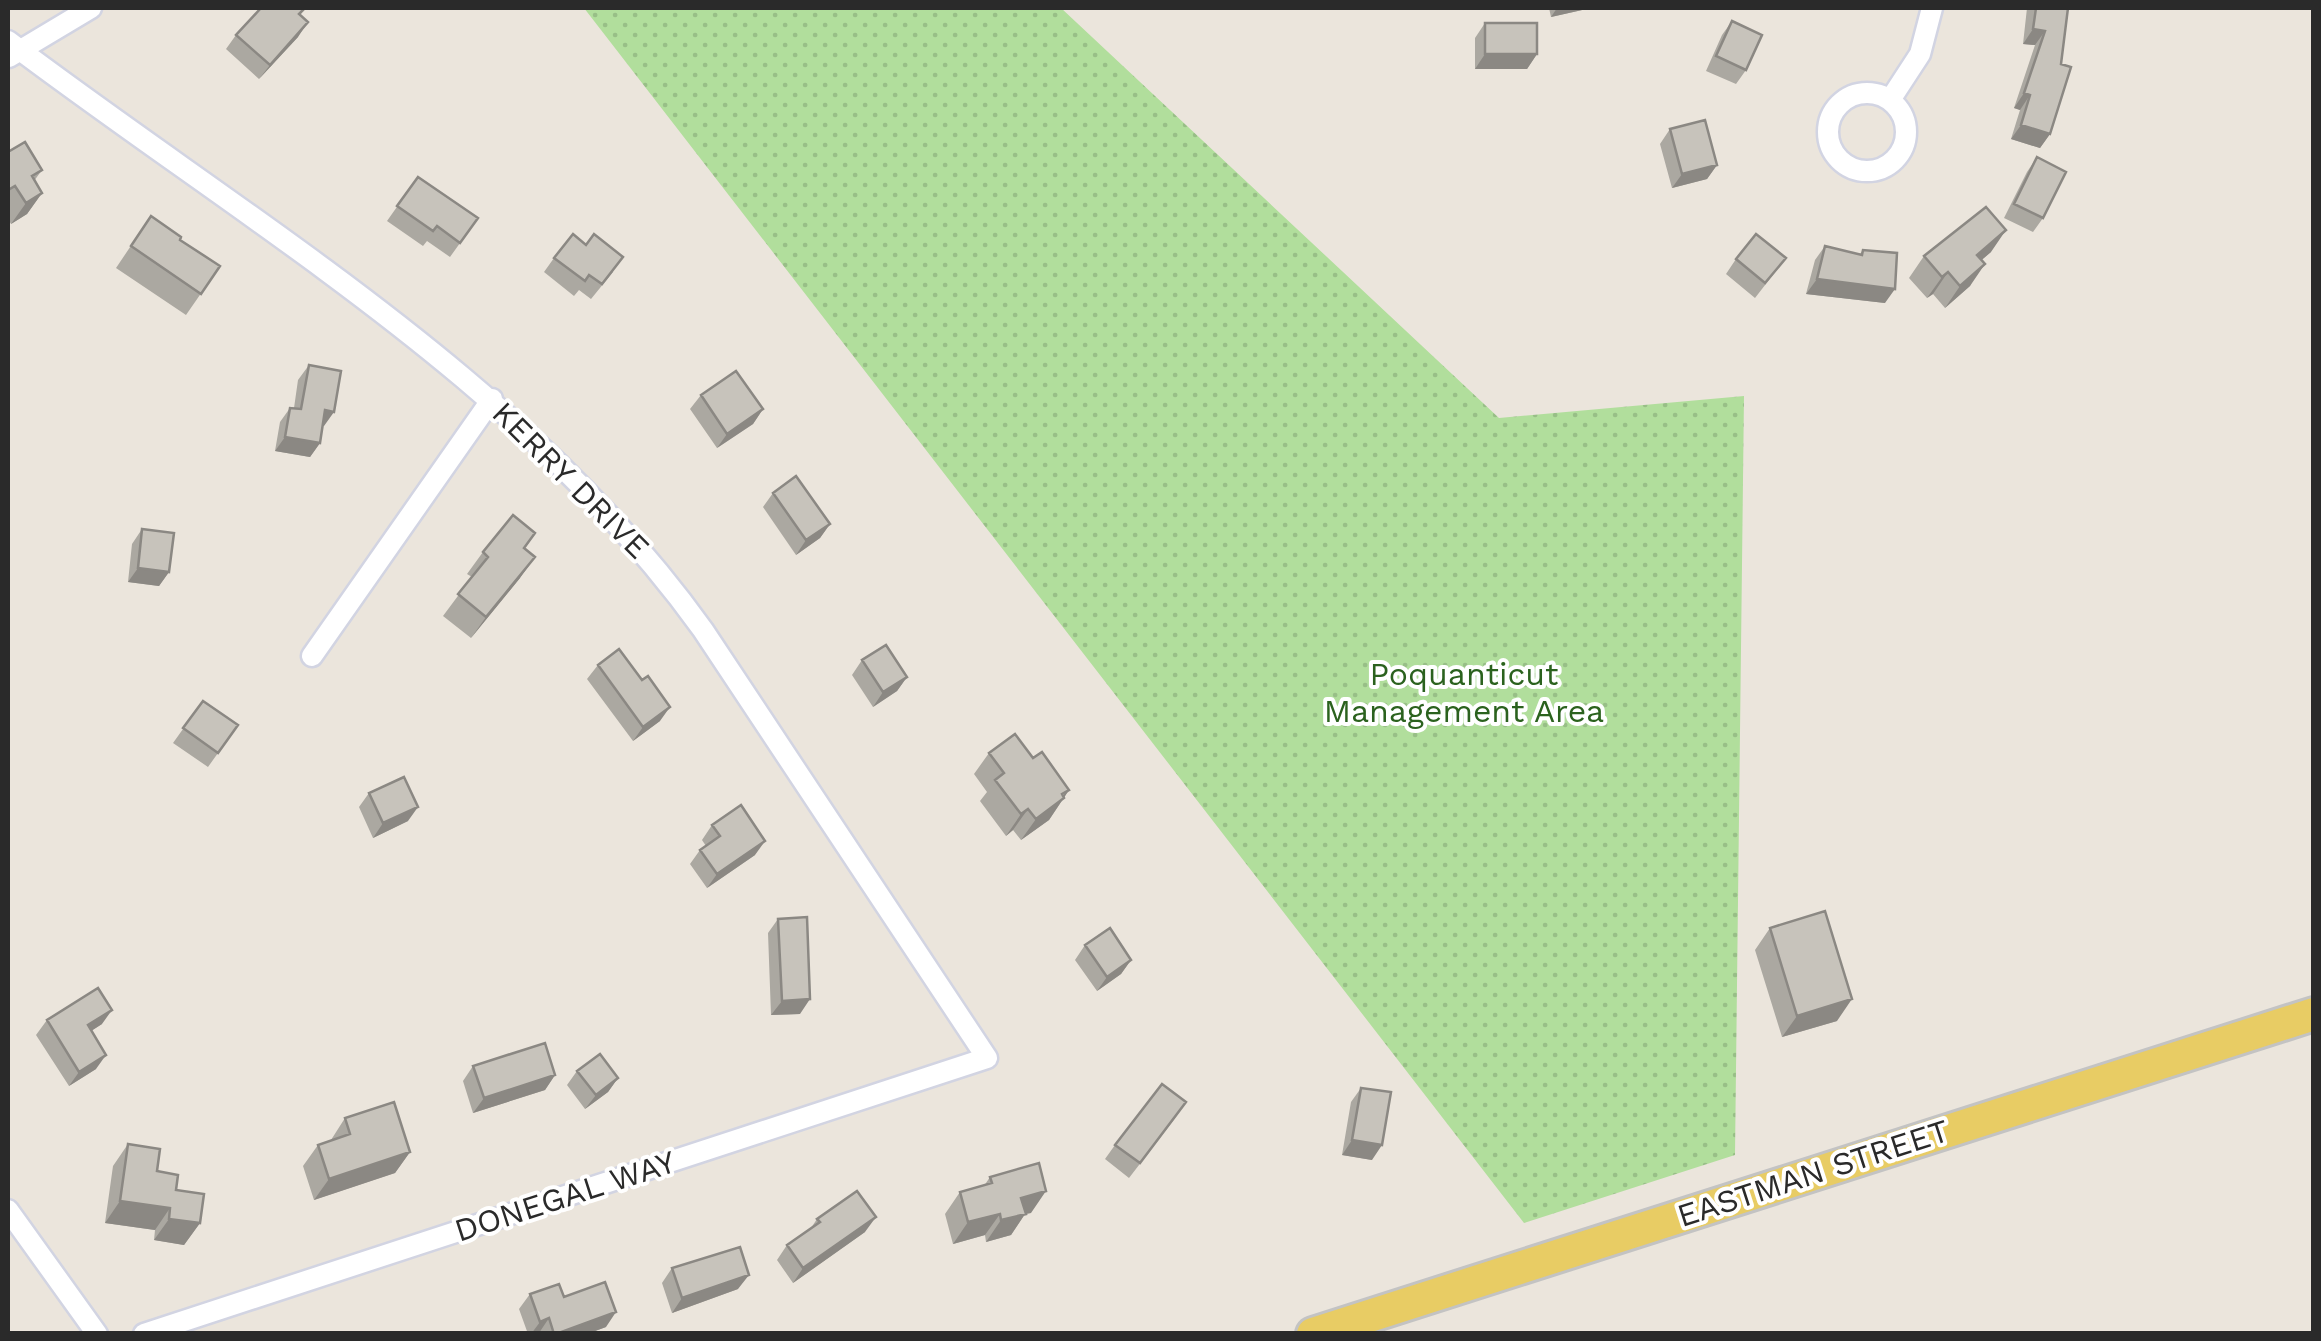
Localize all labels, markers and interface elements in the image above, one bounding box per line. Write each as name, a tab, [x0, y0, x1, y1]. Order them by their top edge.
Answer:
street label: KERRY DRIVE	[485, 394, 657, 566]
park label: Poquanticut Management Area	[1324, 655, 1604, 730]
street label: EASTMAN STREET	[1672, 1111, 1954, 1235]
street label: DONEGAL WAY	[450, 1142, 680, 1250]

